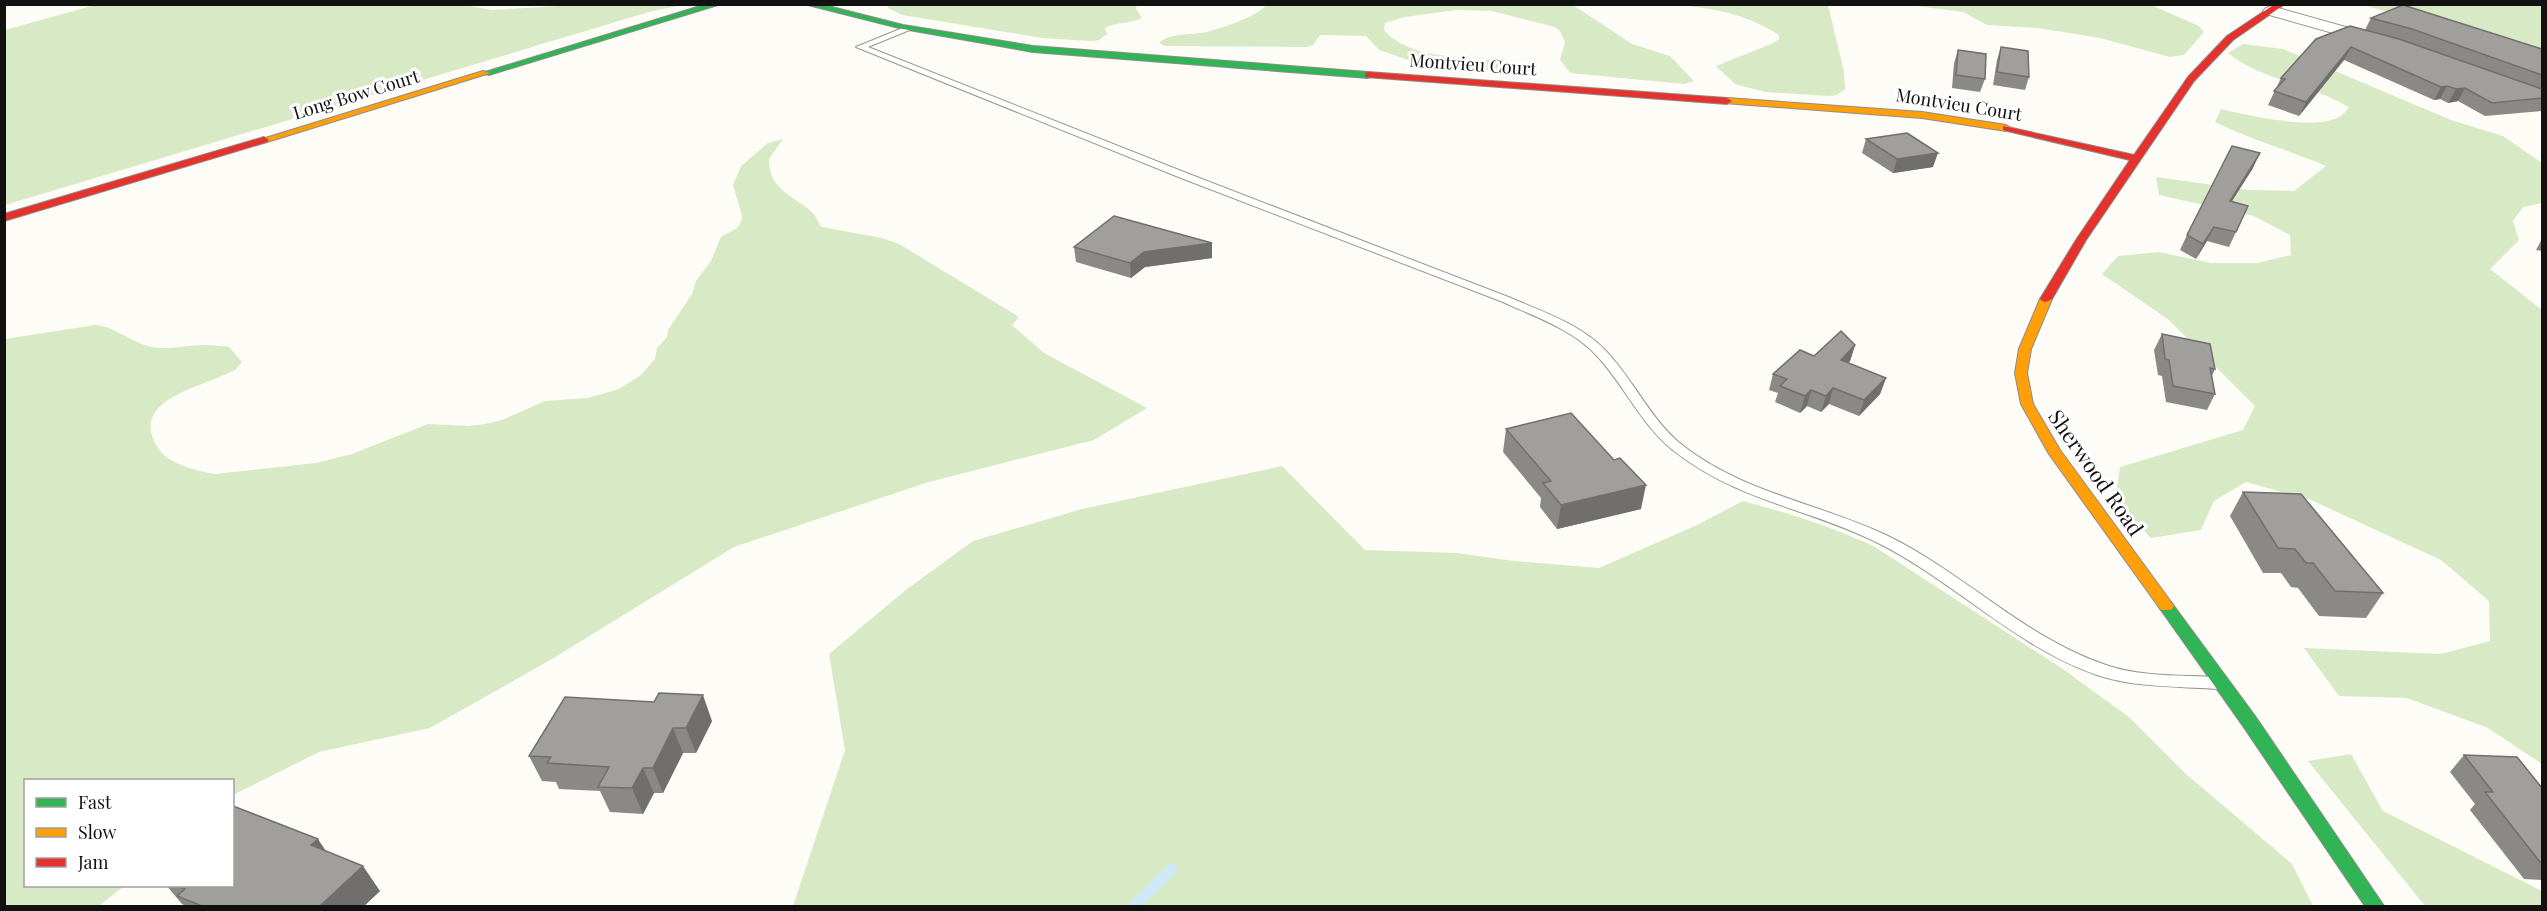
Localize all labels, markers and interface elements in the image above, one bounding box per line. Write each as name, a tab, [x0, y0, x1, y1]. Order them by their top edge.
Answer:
street label: Montvieu Court	[1409, 48, 1538, 80]
street label: Long Bow Court	[290, 63, 423, 125]
street label: Montvieu Court	[1894, 82, 2024, 126]
street label: Sherwood Road	[2043, 403, 2151, 541]
legend	[24, 779, 234, 887]
text: Fast	[78, 790, 112, 814]
text: Slow	[78, 820, 116, 844]
text: Jam	[77, 850, 108, 874]

